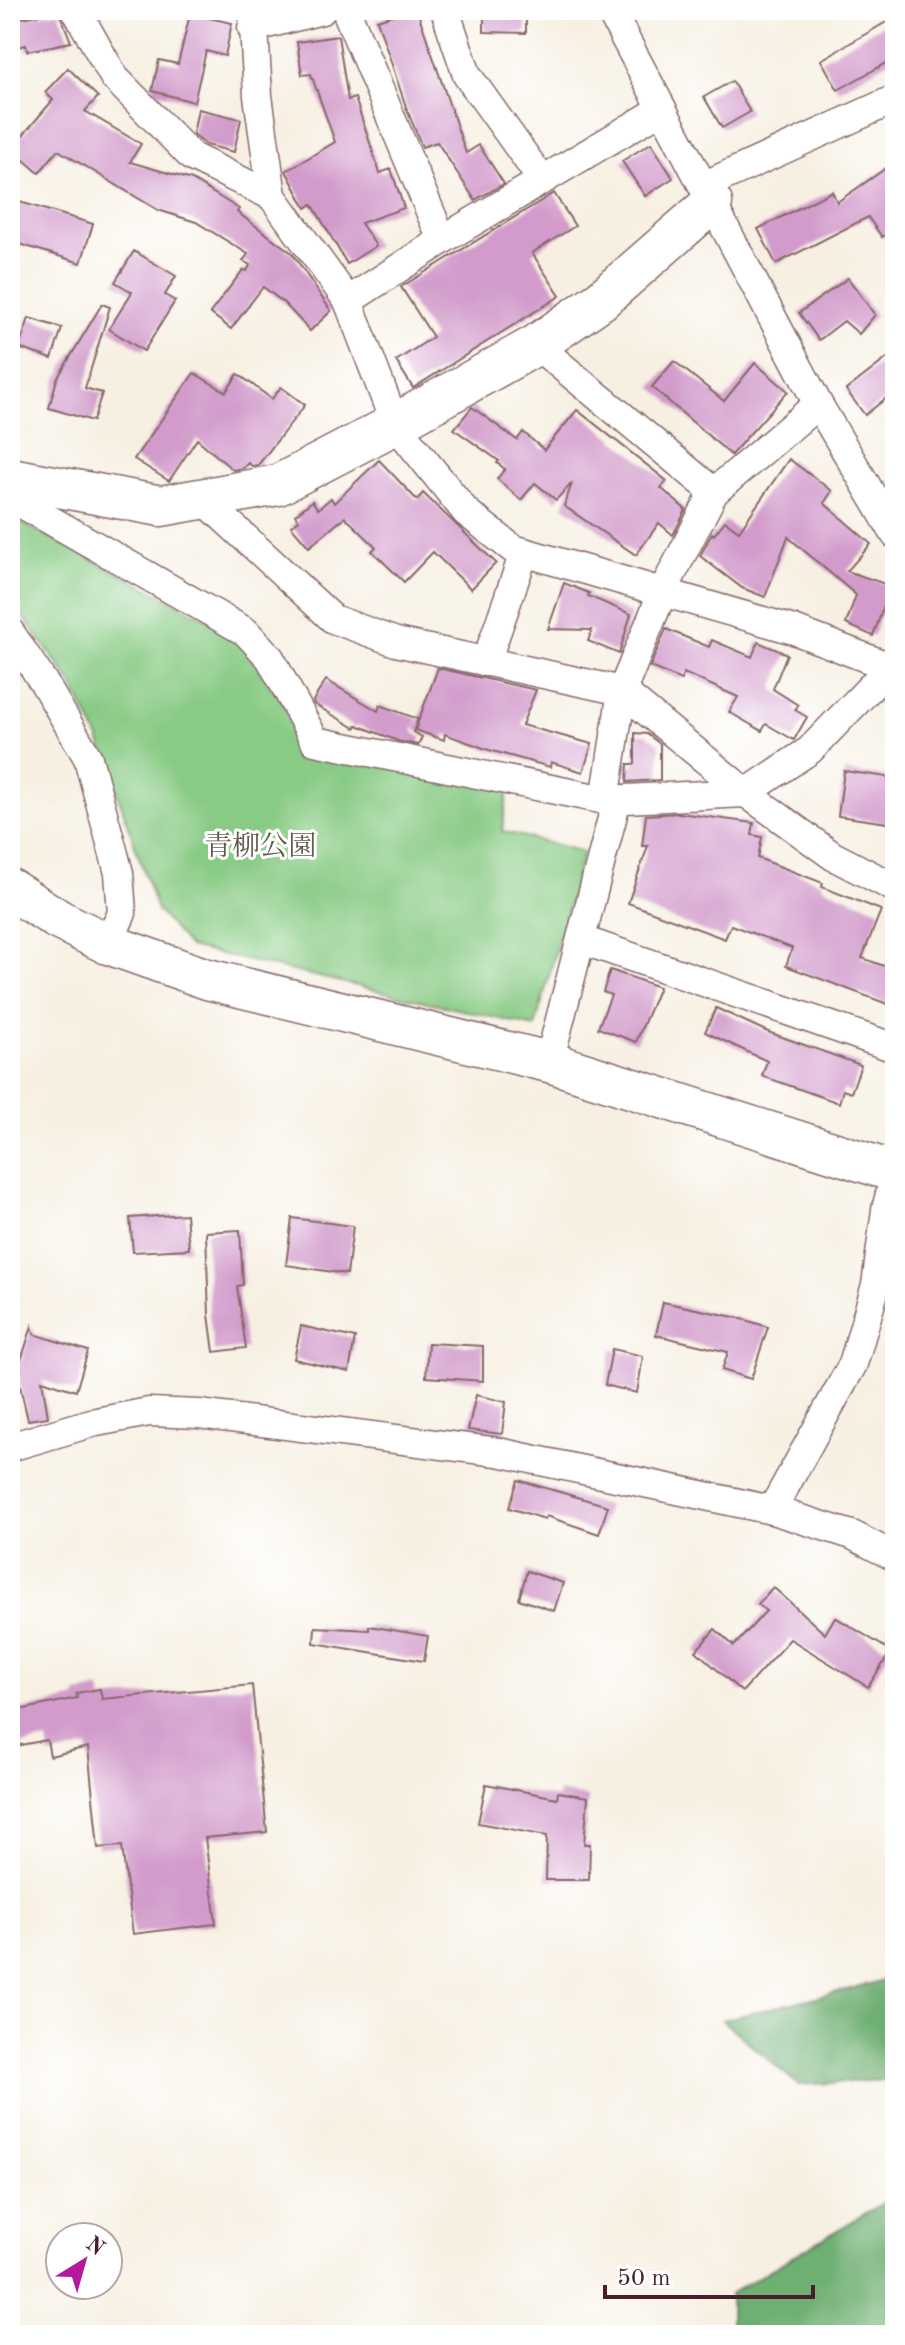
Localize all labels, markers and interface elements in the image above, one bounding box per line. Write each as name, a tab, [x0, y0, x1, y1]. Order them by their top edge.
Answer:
park label: 青柳公園	[204, 831, 316, 862]
north arrow	[44, 2221, 124, 2301]
text: N	[81, 2233, 108, 2261]
scale bar	[605, 2249, 813, 2299]
text: 50 m	[617, 2267, 671, 2291]

